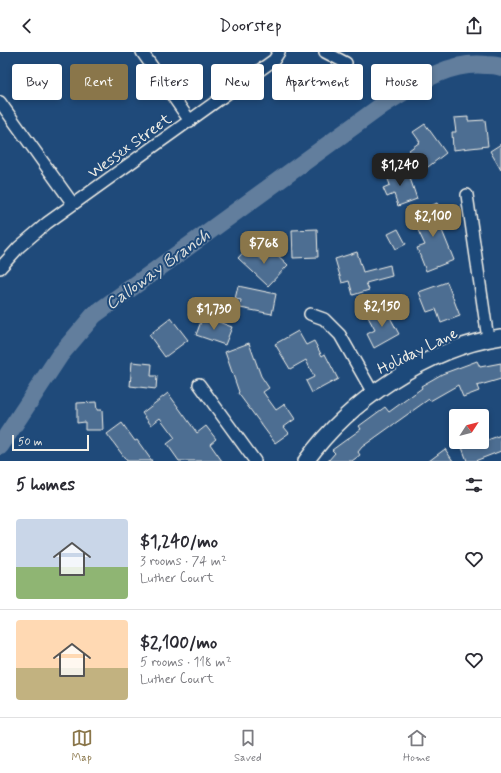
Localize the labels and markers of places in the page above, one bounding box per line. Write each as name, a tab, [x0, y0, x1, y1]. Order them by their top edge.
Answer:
pin: $1,240	[367, 153, 433, 187]
pin: $2,100	[400, 204, 466, 238]
pin: $768	[240, 231, 288, 265]
pin: $2,150	[349, 294, 415, 328]
pin: $1,730	[181, 297, 247, 331]

